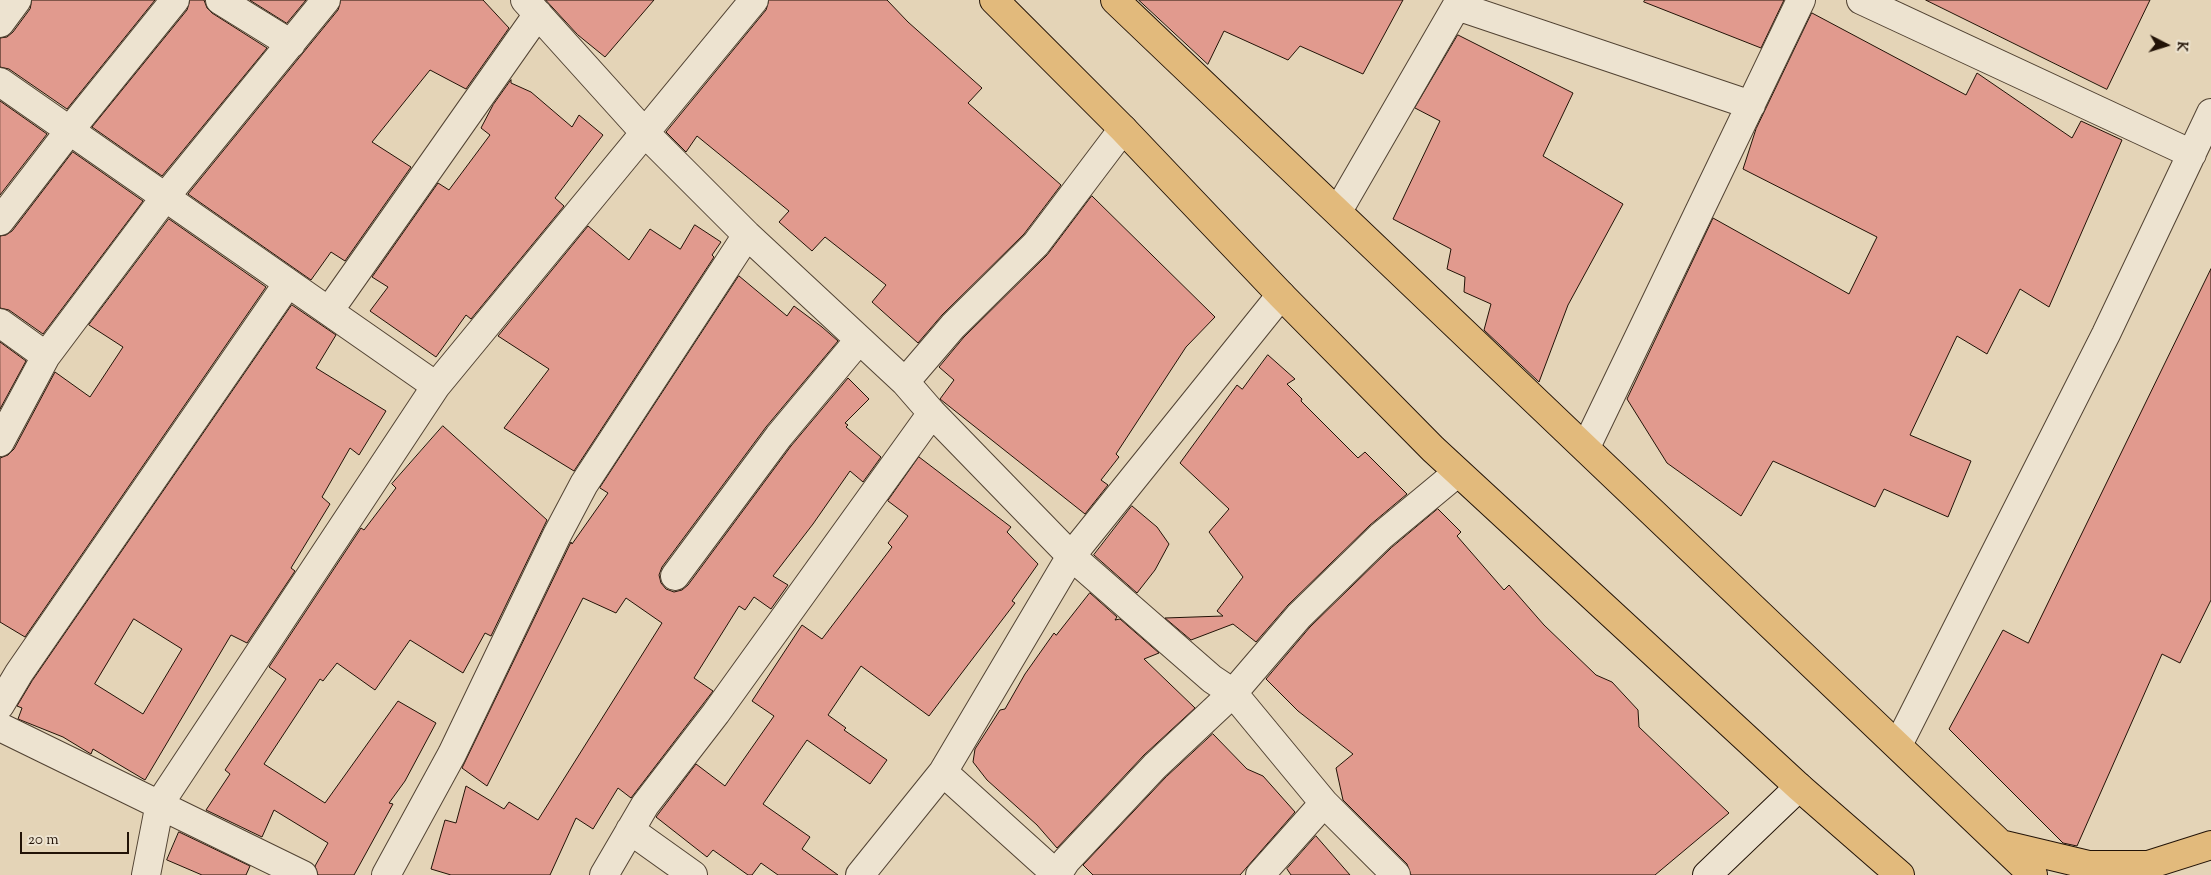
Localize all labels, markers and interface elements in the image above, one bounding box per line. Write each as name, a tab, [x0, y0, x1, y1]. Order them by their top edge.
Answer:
north arrow	[2141, 20, 2191, 70]
text: K	[2171, 40, 2191, 52]
scale bar	[22, 822, 131, 854]
text: 20 m	[28, 830, 59, 851]

